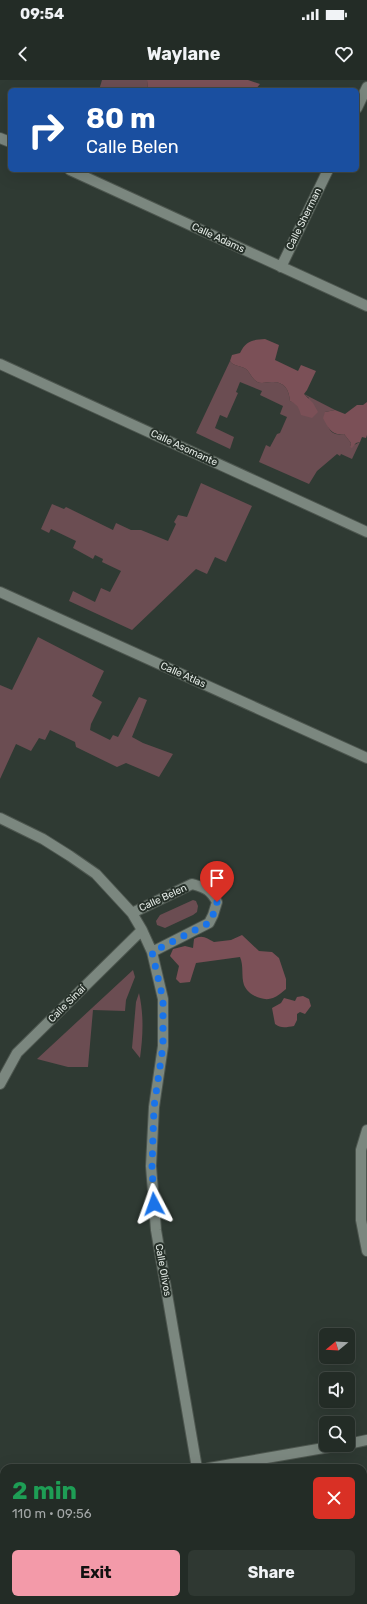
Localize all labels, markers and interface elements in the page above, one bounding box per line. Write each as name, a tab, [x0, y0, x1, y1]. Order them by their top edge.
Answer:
text: 09:54	[20, 5, 64, 23]
icon: back	[12, 43, 34, 65]
text: Waylane	[147, 43, 220, 65]
icon: heart	[333, 43, 355, 65]
text: 80 m	[86, 102, 156, 135]
icon: right	[20, 104, 72, 156]
text: Calle Belen	[86, 136, 179, 158]
street label: Calle Sherman	[284, 186, 324, 252]
street label: Calle Adams	[190, 221, 246, 255]
street label: Calle Asomante	[149, 427, 220, 469]
street label: Calle Atlas	[159, 660, 207, 690]
pin	[200, 861, 234, 902]
icon: arrive	[206, 867, 228, 889]
street label: Calle Belen	[137, 882, 189, 914]
street label: Calle Sinaí	[46, 982, 89, 1025]
position arrow	[133, 1183, 175, 1225]
street label: Calle Olivos	[152, 1243, 174, 1297]
north arrow	[319, 1328, 355, 1364]
map controls	[319, 1328, 355, 1452]
button: sound	[319, 1372, 355, 1408]
button: search	[319, 1416, 355, 1452]
text: 2 min	[12, 1477, 77, 1505]
button: close	[313, 1477, 355, 1519]
text: 110 m · 09:56	[12, 1506, 92, 1521]
button: Exit	[12, 1550, 180, 1596]
button: Share	[188, 1550, 355, 1596]

